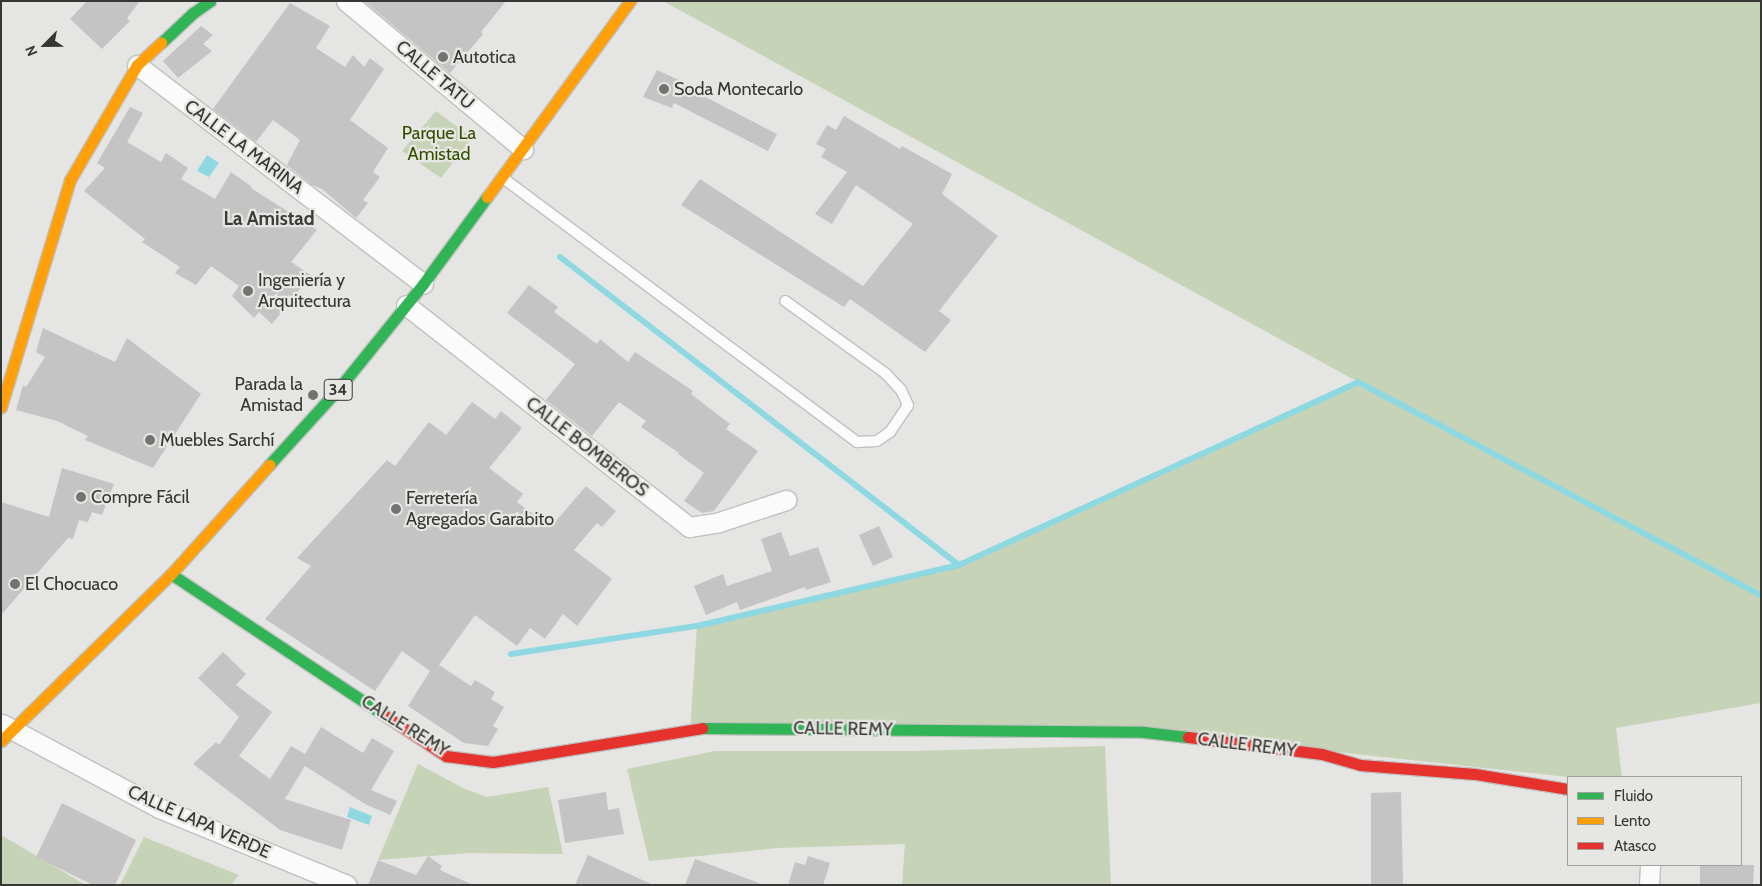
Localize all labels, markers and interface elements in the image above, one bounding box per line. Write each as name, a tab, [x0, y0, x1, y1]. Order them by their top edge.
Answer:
north arrow	[20, 20, 70, 70]
street label: CALLE TATU	[391, 36, 479, 114]
text: N	[21, 43, 41, 59]
place label: Autotica	[453, 46, 516, 68]
marker: Autotica	[437, 51, 449, 63]
place label: Soda Montecarlo	[674, 78, 803, 100]
marker: Soda Montecarlo	[658, 83, 670, 95]
street label: CALLE LA MARINA	[180, 95, 308, 199]
park label: Parque La Amistad	[402, 123, 476, 166]
district label: La Amistad	[223, 208, 315, 230]
place label: Ingeniería y Arquitectura	[258, 270, 351, 312]
marker: Ingeniería y Arquitectura	[242, 285, 254, 297]
place label: Parada la Amistad	[235, 374, 303, 416]
road number: 34	[323, 376, 353, 404]
marker: Parada la Amistad	[307, 389, 319, 401]
street label: CALLE BOMBEROS	[522, 393, 652, 501]
place label: Muebles Sarchí	[160, 429, 274, 451]
marker: Muebles Sarchí	[144, 434, 156, 446]
place label: Compre Fácil	[91, 486, 190, 508]
place label: Ferretería Agregados Garabito	[406, 488, 554, 530]
marker: Compre Fácil	[75, 491, 87, 503]
marker: Ferretería Agregados Garabito	[390, 503, 402, 515]
place label: El Chocuaco	[25, 573, 118, 595]
marker: El Chocuaco	[9, 578, 21, 590]
street label: CALLE REMY	[357, 690, 453, 762]
street label: CALLE REMY	[793, 717, 893, 741]
street label: CALLE REMY	[1196, 728, 1298, 762]
legend	[1567, 776, 1742, 866]
street label: CALLE LAPA VERDE	[124, 781, 274, 863]
text: Fluido	[1614, 787, 1653, 805]
text: Lento	[1614, 812, 1651, 830]
text: Atasco	[1614, 837, 1656, 855]

